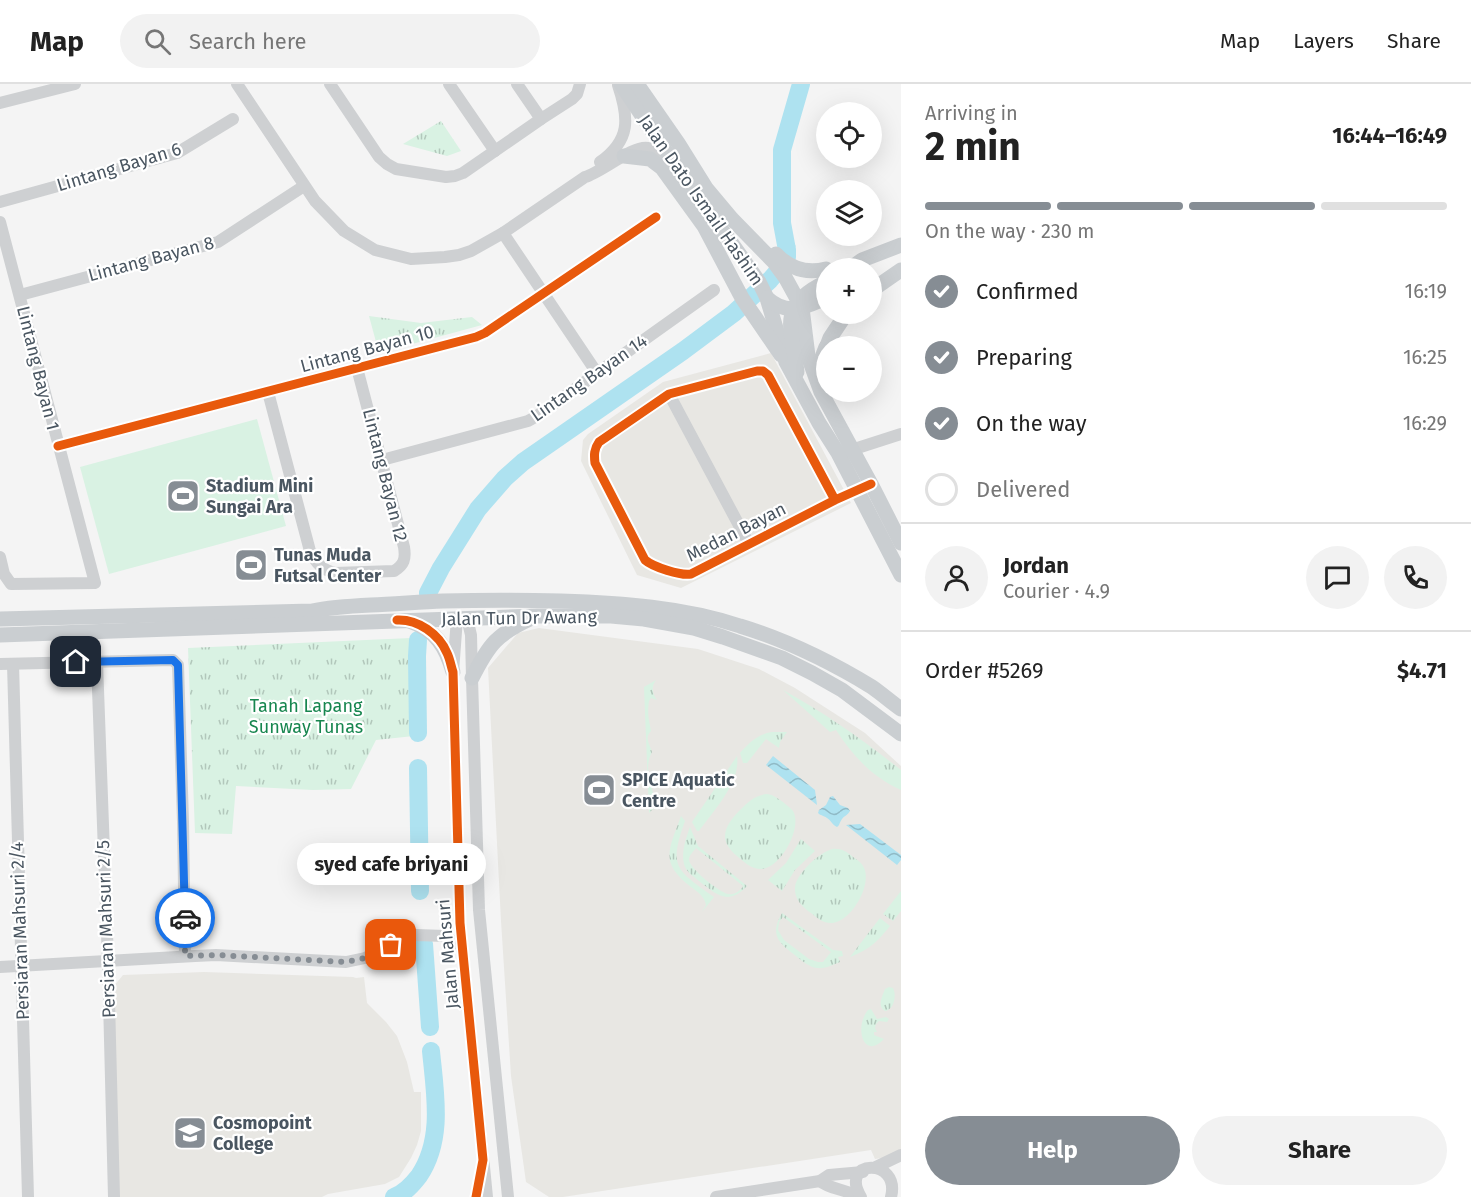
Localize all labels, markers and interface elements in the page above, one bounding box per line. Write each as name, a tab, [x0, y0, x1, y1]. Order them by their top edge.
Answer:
search box	[120, 14, 540, 68]
text: Map	[30, 25, 84, 58]
icon: search	[141, 25, 174, 58]
text: Search here	[189, 28, 307, 55]
text: Map	[1220, 28, 1260, 54]
text: Layers	[1293, 28, 1354, 54]
text: Share	[1387, 28, 1441, 54]
text: Arriving in	[925, 101, 1018, 125]
map controls	[816, 102, 882, 402]
button: locate	[816, 102, 882, 168]
street label: Jalan Dato Ismail Hashim	[634, 110, 768, 290]
text: 16:44–16:49	[1332, 122, 1447, 149]
text: 2 min	[925, 124, 1021, 170]
street label: Lintang Bayan 6	[54, 138, 184, 196]
button: layers	[816, 180, 882, 246]
text: On the way · 230 m	[925, 219, 1094, 243]
street label: Lintang Bayan 8	[86, 232, 216, 286]
button: +	[816, 258, 882, 324]
icon: check	[925, 275, 958, 308]
text: Confirmed	[976, 278, 1079, 305]
text: 16:19	[1405, 279, 1447, 303]
street label: Lintang Bayan 1	[12, 304, 64, 432]
street label: Lintang Bayan 10	[298, 321, 436, 377]
street label: Lintang Bayan 14	[527, 329, 652, 426]
button: −	[816, 336, 882, 402]
icon: check	[925, 341, 958, 374]
text: Preparing	[976, 344, 1072, 371]
text: 16:25	[1403, 345, 1447, 369]
street label: Lintang Bayan 12	[358, 406, 412, 544]
icon: check	[925, 407, 958, 440]
text: On the way	[976, 410, 1087, 437]
text: 16:29	[1403, 411, 1447, 435]
place label: Stadium Mini Sungai Ara	[206, 475, 313, 518]
text: Delivered	[976, 476, 1071, 503]
sports icon: Stadium Mini Sungai Ara	[165, 478, 201, 514]
street label: Medan Bayan	[682, 497, 790, 567]
place label: Tunas Muda Futsal Center	[274, 544, 382, 587]
button: person	[925, 546, 988, 609]
button: chat	[1306, 546, 1369, 609]
button: phone	[1384, 546, 1447, 609]
sports icon: Tunas Muda Futsal Center	[233, 547, 269, 583]
text: Jordan	[1003, 552, 1069, 579]
text: Courier · 4.9	[1003, 579, 1110, 603]
street label: Jalan Tun Dr Awang	[441, 606, 598, 630]
pin	[50, 636, 101, 687]
icon: home	[59, 645, 92, 678]
text: Order #5269	[925, 657, 1044, 684]
text: $4.71	[1397, 657, 1447, 684]
park label: Tanah Lapang Sunway Tunas	[249, 695, 363, 738]
place label: SPICE Aquatic Centre	[622, 769, 735, 812]
sports icon: SPICE Aquatic Centre	[581, 772, 617, 808]
street label: Persiaran Mahsuri 2/5	[92, 840, 120, 1018]
street label: Persiaran Mahsuri 2/4	[6, 841, 34, 1020]
callout: syed cafe briyani	[296, 843, 486, 885]
text: syed cafe briyani	[315, 852, 468, 876]
courier	[155, 888, 215, 948]
street label: Jalan Mahsuri	[432, 898, 464, 1010]
icon: car	[169, 902, 202, 935]
pin	[365, 919, 416, 970]
icon: bag	[374, 928, 407, 961]
place label: Cosmopoint College	[213, 1112, 313, 1155]
school or university icon: Cosmopoint College	[172, 1115, 208, 1151]
button: Help	[925, 1116, 1180, 1185]
button: Share	[1192, 1116, 1447, 1185]

